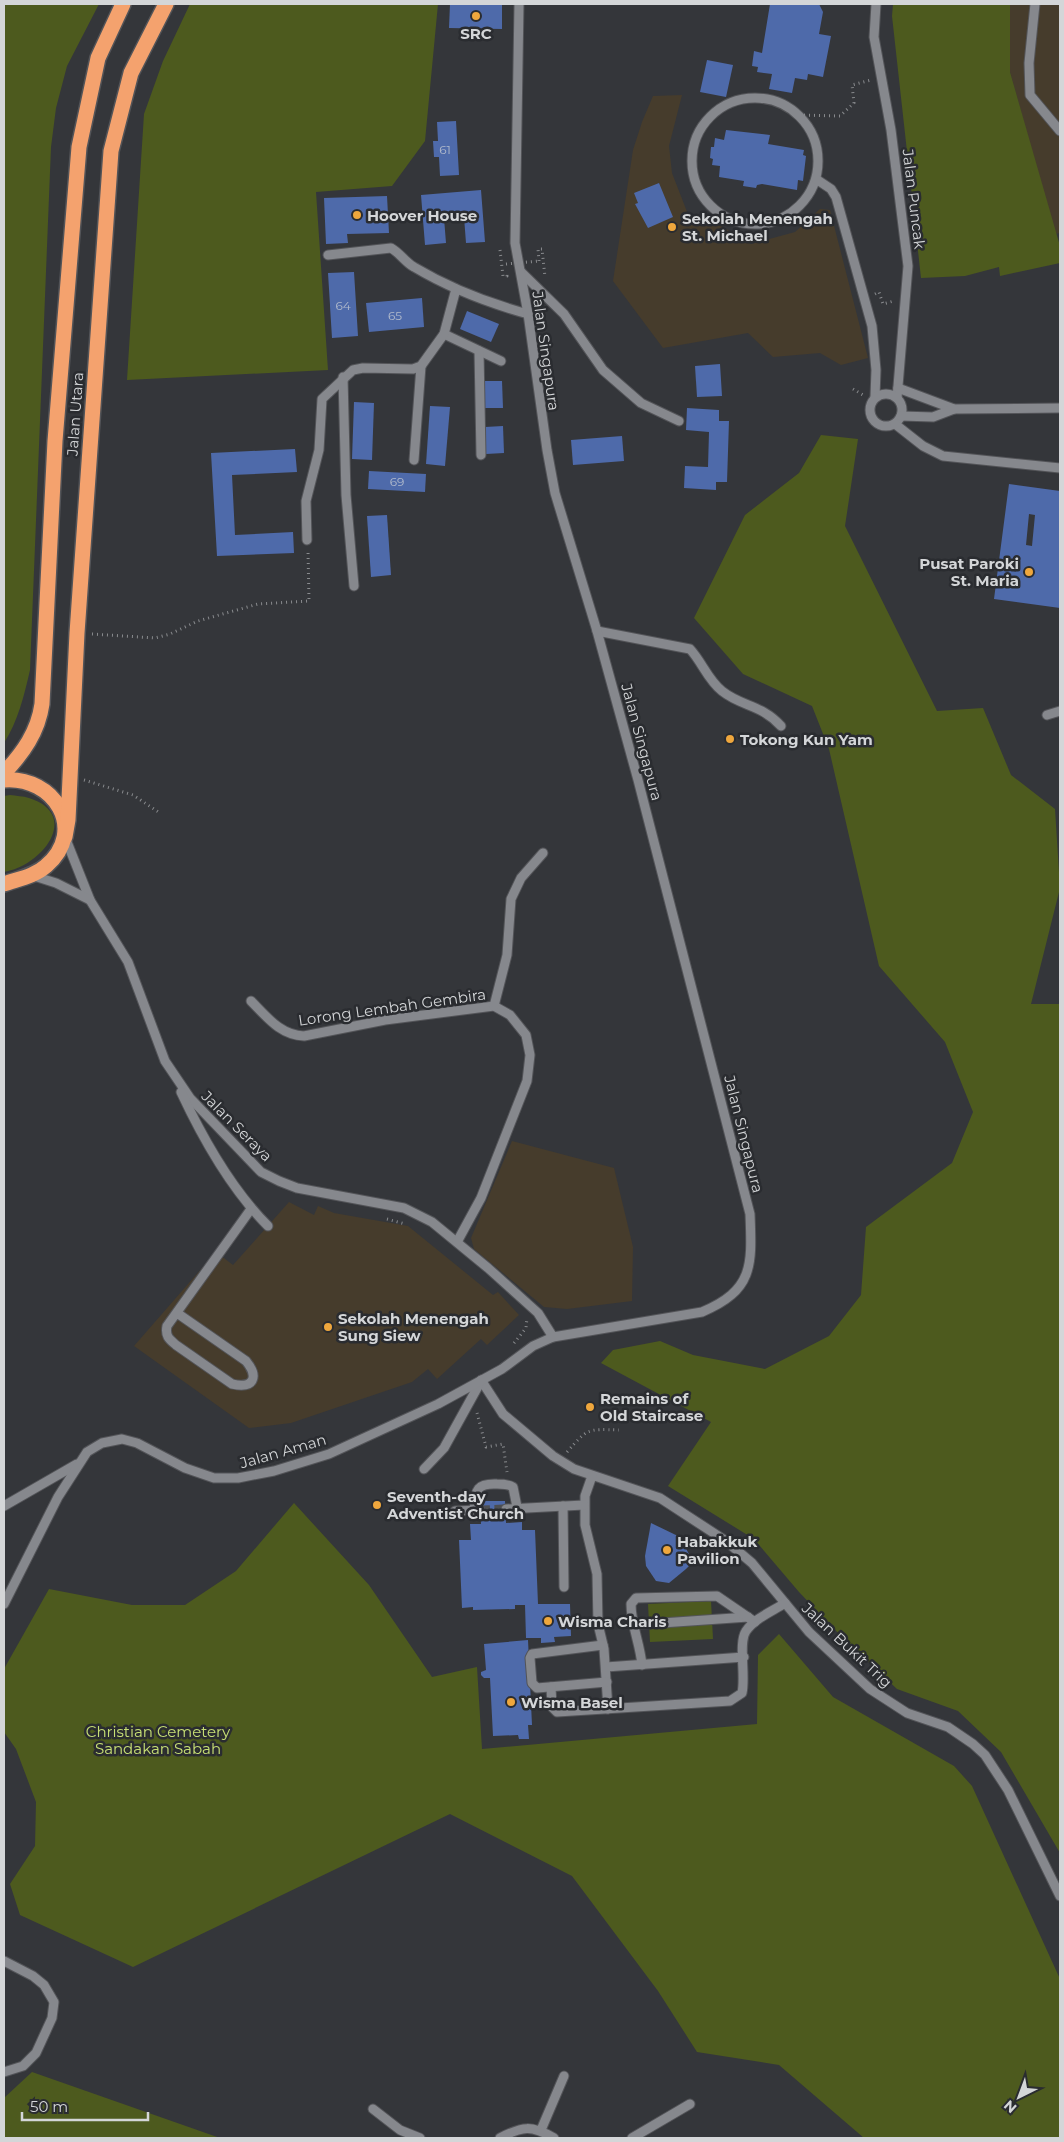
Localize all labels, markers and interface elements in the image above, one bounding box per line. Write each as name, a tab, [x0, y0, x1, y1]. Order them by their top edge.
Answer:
marker: SRC	[470, 10, 482, 22]
place label: SRC	[460, 24, 492, 43]
house number: 61	[439, 142, 451, 157]
street label: Jalan Puncak	[898, 147, 930, 250]
place label: Hoover House	[367, 206, 477, 225]
marker: Hoover House	[351, 209, 363, 221]
place label: Sekolah Menengah St. Michael	[682, 209, 833, 245]
marker: Sekolah Menengah St. Michael	[666, 221, 678, 233]
street label: Jalan Singapura	[528, 289, 564, 412]
house number: 64	[335, 298, 351, 313]
house number: 65	[388, 308, 402, 323]
street label: Jalan Utara	[63, 371, 87, 458]
house number: 69	[390, 474, 404, 489]
place label: Pusat Paroki St. Maria	[919, 554, 1019, 590]
marker: Pusat Paroki St. Maria	[1023, 566, 1035, 578]
street label: Jalan Singapura	[617, 680, 667, 803]
place label: Tokong Kun Yam	[740, 730, 873, 749]
marker: Tokong Kun Yam	[724, 733, 736, 745]
street label: Lorong Lembah Gembira	[297, 984, 487, 1030]
street label: Jalan Singapura	[720, 1072, 768, 1195]
street label: Jalan Seraya	[197, 1086, 276, 1165]
place label: Sekolah Menengah Sung Siew	[338, 1309, 489, 1345]
marker: Sekolah Menengah Sung Siew	[322, 1321, 334, 1333]
place label: Remains of Old Staircase	[600, 1389, 703, 1425]
marker: Remains of Old Staircase	[584, 1401, 596, 1413]
street label: Jalan Aman	[237, 1430, 328, 1473]
place label: Seventh-day Adventist Church	[386, 1487, 524, 1523]
marker: Seventh-day Adventist Church	[371, 1499, 383, 1511]
place label: Habakkuk Pavilion	[677, 1532, 758, 1568]
marker: Habakkuk Pavilion	[661, 1544, 673, 1556]
street label: Jalan Bukit Trig	[797, 1598, 896, 1692]
place label: Wisma Charis	[558, 1612, 666, 1631]
marker: Wisma Charis	[542, 1615, 554, 1627]
place label: Wisma Basel	[521, 1693, 623, 1712]
marker: Wisma Basel	[505, 1696, 517, 1708]
park label: Christian Cemetery Sandakan Sabah	[86, 1722, 231, 1758]
north arrow	[994, 2072, 1044, 2122]
scale bar	[22, 2090, 149, 2122]
text: N	[1000, 2096, 1021, 2117]
text: 50 m	[30, 2097, 68, 2116]

